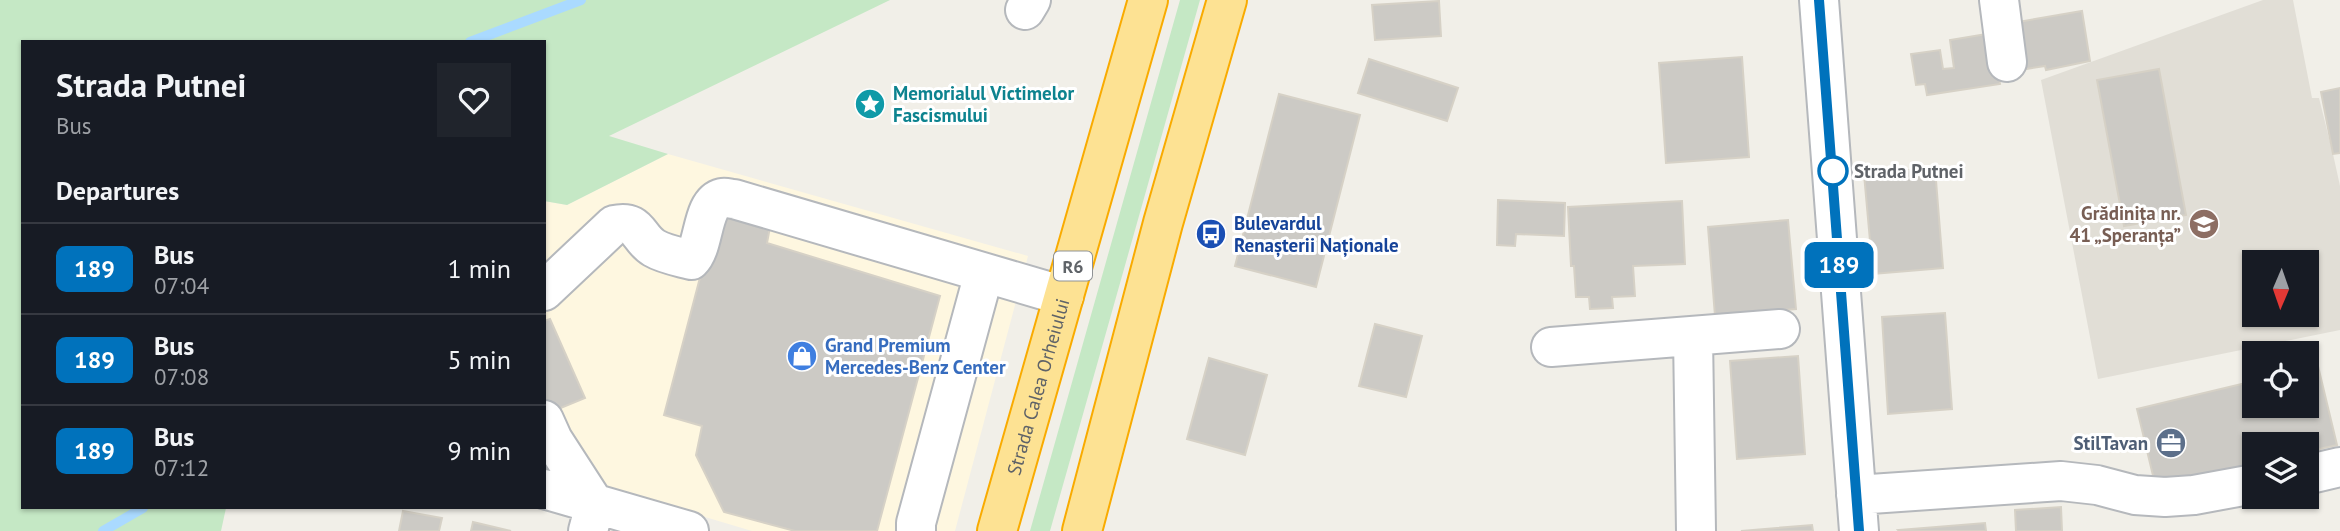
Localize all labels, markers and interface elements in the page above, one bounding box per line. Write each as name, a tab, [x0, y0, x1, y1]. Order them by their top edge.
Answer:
text: Strada Putnei	[56, 63, 246, 106]
button: heart	[437, 63, 511, 137]
place label: Memorialul Victimelor Fascismului	[893, 81, 1074, 127]
place icon: Memorialul Victimelor Fascismului	[853, 87, 887, 121]
text: Bus	[56, 111, 92, 140]
marker: Strada Putnei	[1818, 156, 1848, 186]
place label: Strada Putnei	[1854, 159, 1964, 183]
text: Departures	[56, 174, 179, 207]
place label: Grădinița nr. 41 „Speranța”	[2069, 201, 2181, 248]
school or university icon: Grădinița nr. 41 „Speranța”	[2187, 207, 2221, 241]
place label: Bulevardul Renașterii Naționale	[1234, 211, 1399, 258]
bus stop icon: Bulevardul Renașterii Naționale	[1194, 217, 1228, 251]
text: Bus	[154, 238, 194, 271]
line badge: 189	[1799, 242, 1879, 288]
text: 189	[1819, 249, 1859, 280]
north arrow	[2242, 250, 2319, 327]
map controls	[2242, 250, 2319, 509]
text: 1 min	[448, 252, 511, 285]
road number: R6	[1054, 252, 1092, 280]
text: 189	[74, 253, 115, 284]
text: 07:04	[154, 271, 209, 300]
street label: Strada Calea Orheiului	[1002, 296, 1075, 478]
text: Bus	[154, 329, 194, 362]
place label: Grand Premium Mercedes-Benz Center	[825, 333, 1006, 379]
shop icon: Grand Premium Mercedes-Benz Center	[785, 339, 819, 373]
button: locate	[2242, 341, 2319, 418]
text: 5 min	[448, 343, 511, 376]
text: 189	[74, 344, 115, 375]
text: 07:08	[154, 362, 209, 391]
text: Bus	[154, 420, 194, 453]
office icon: StilTavan	[2154, 426, 2188, 460]
place label: StilTavan	[2074, 431, 2148, 455]
button: layers	[2242, 432, 2319, 509]
text: 9 min	[448, 434, 511, 467]
text: 189	[74, 435, 115, 466]
text: 07:12	[154, 453, 209, 482]

